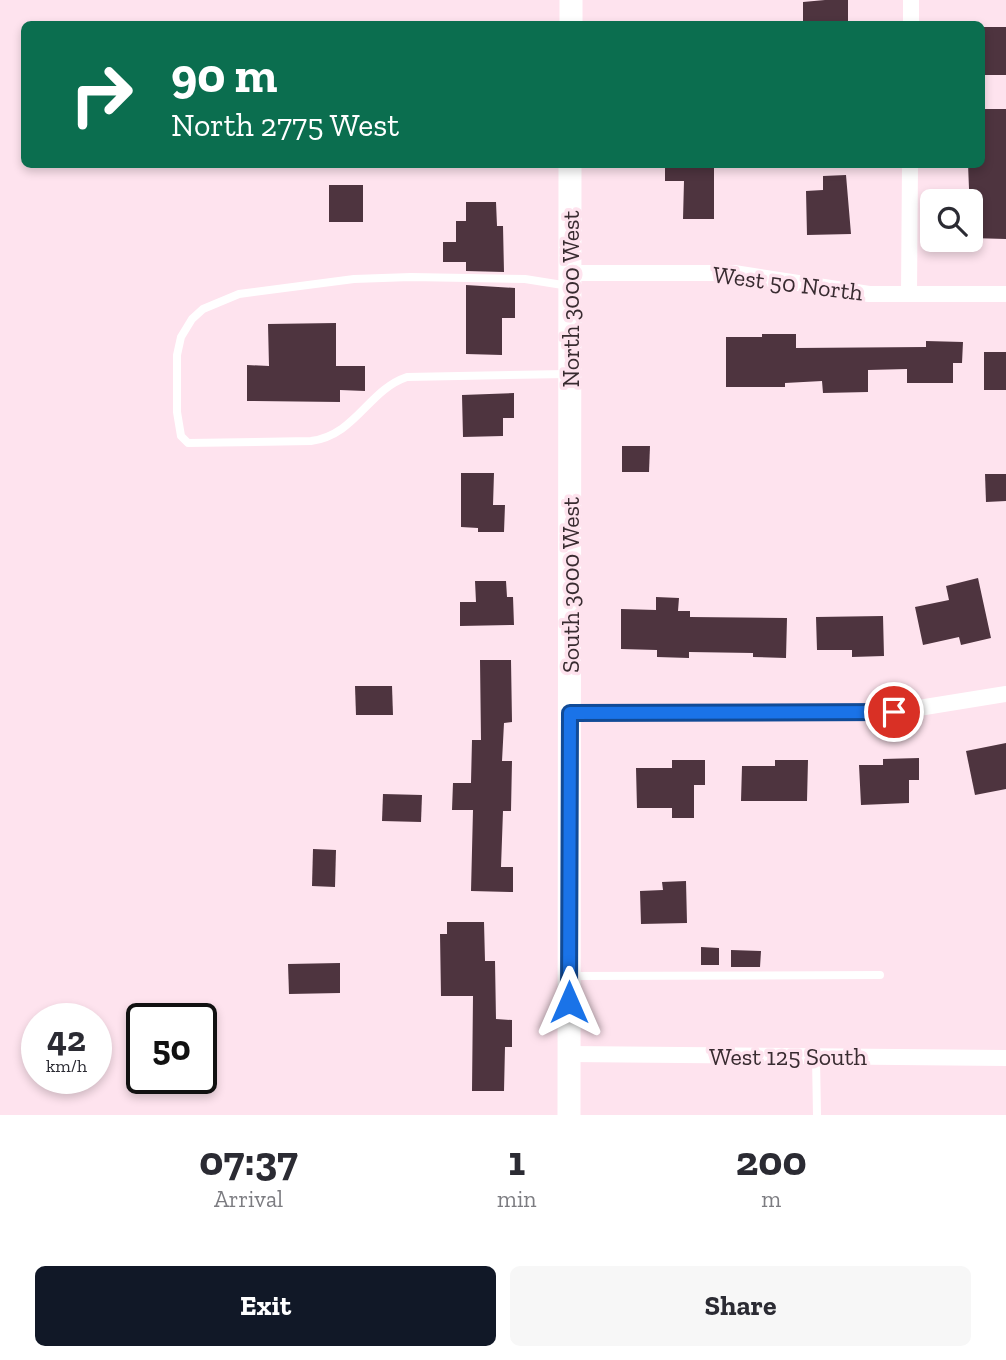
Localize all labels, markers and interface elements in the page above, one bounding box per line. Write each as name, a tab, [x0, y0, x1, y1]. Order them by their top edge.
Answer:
text: 90 m	[171, 46, 278, 105]
icon: right	[56, 49, 147, 140]
text: North 2775 West	[171, 106, 399, 144]
map controls	[920, 189, 983, 252]
button: search	[920, 189, 983, 252]
street label: North 3000 West	[556, 210, 585, 388]
street label: West 50 North	[711, 259, 865, 307]
street label: South 3000 West	[556, 497, 585, 673]
pin	[864, 682, 924, 742]
icon: arrive	[875, 693, 913, 731]
position arrow	[532, 965, 606, 1039]
speed limit sign: 50	[126, 1003, 217, 1094]
text: 42	[47, 1018, 86, 1060]
street label: West 125 South	[709, 1042, 867, 1071]
text: km/h	[46, 1055, 87, 1077]
text: 07:37	[199, 1135, 298, 1186]
text: 1	[508, 1135, 525, 1186]
text: 200	[736, 1135, 807, 1186]
text: Arrival	[214, 1185, 283, 1213]
text: min	[497, 1185, 537, 1213]
text: m	[761, 1185, 781, 1213]
button: Exit	[35, 1266, 496, 1346]
button: Share	[510, 1266, 971, 1346]

